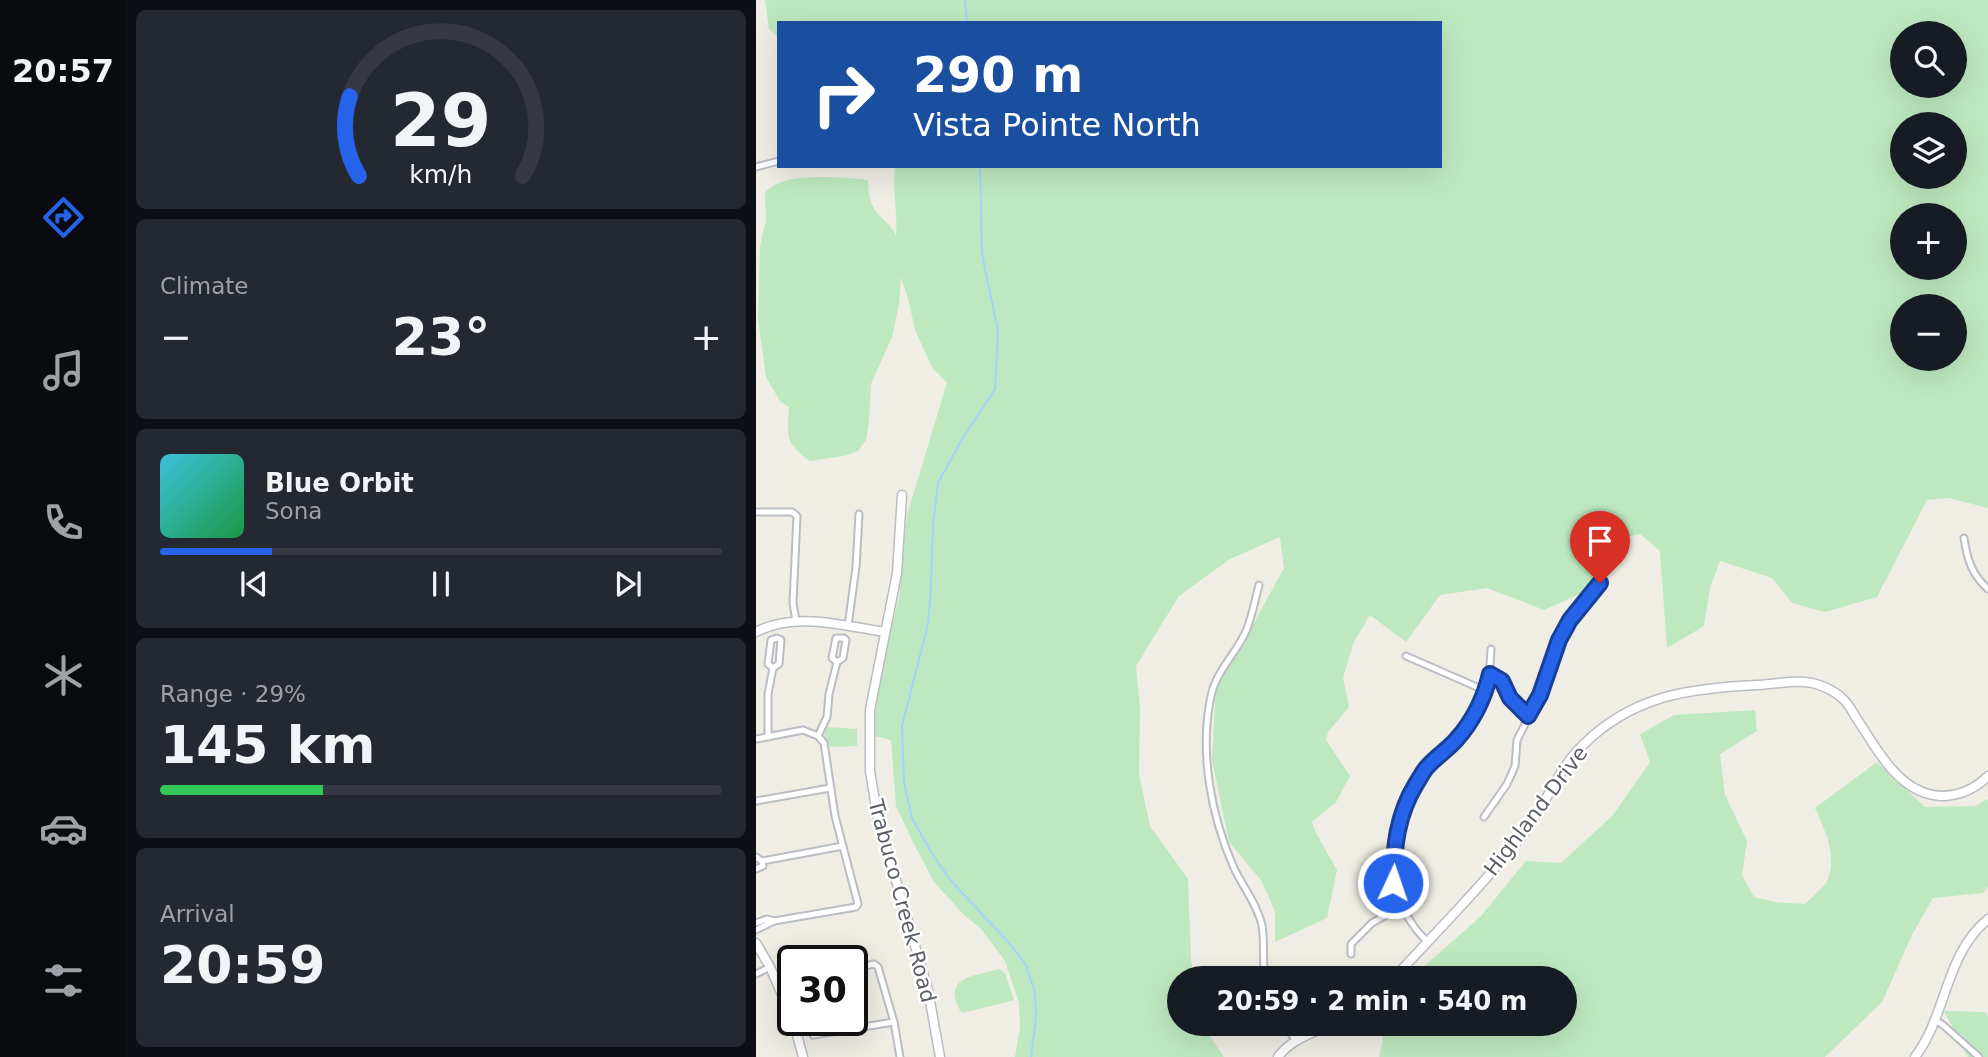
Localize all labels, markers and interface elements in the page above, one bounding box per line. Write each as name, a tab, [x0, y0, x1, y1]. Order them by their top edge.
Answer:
map controls	[1890, 21, 1967, 371]
button: search	[1890, 21, 1967, 98]
text: 290 m	[913, 47, 1083, 104]
icon: right	[798, 49, 889, 140]
text: 20:57	[12, 52, 114, 90]
text: 29	[390, 78, 492, 163]
text: Vista Pointe North	[913, 106, 1201, 144]
button: layers	[1890, 112, 1967, 189]
text: km/h	[409, 160, 473, 189]
icon: directions	[39, 193, 88, 242]
button: +	[1890, 203, 1967, 280]
text: Climate	[160, 273, 249, 299]
button: −	[1890, 294, 1967, 371]
text: 23°	[392, 307, 490, 367]
text: −	[160, 315, 192, 359]
text: +	[690, 315, 722, 359]
icon: music	[39, 346, 88, 395]
text: Blue Orbit	[265, 468, 414, 498]
icon: phone	[39, 498, 88, 547]
text: Sona	[265, 498, 322, 524]
pin	[1570, 511, 1630, 583]
icon: arrive	[1581, 522, 1619, 560]
icon: previous	[235, 565, 273, 603]
icon: pause	[422, 565, 460, 603]
icon: next	[609, 565, 647, 603]
icon: climate	[39, 651, 88, 700]
text: Range · 29%	[160, 681, 306, 707]
text: 145 km	[160, 715, 375, 775]
street label: Highland Drive	[1479, 741, 1593, 881]
street label: Trabuco Creek Road	[863, 796, 941, 1005]
icon: car	[39, 804, 88, 853]
position arrow	[1356, 846, 1430, 920]
text: Arrival	[160, 901, 235, 927]
text: 20:59	[160, 935, 326, 995]
speed limit sign: 30	[777, 945, 868, 1036]
icon: filters	[39, 956, 88, 1005]
text: 20:59 · 2 min · 540 m	[1217, 986, 1527, 1016]

